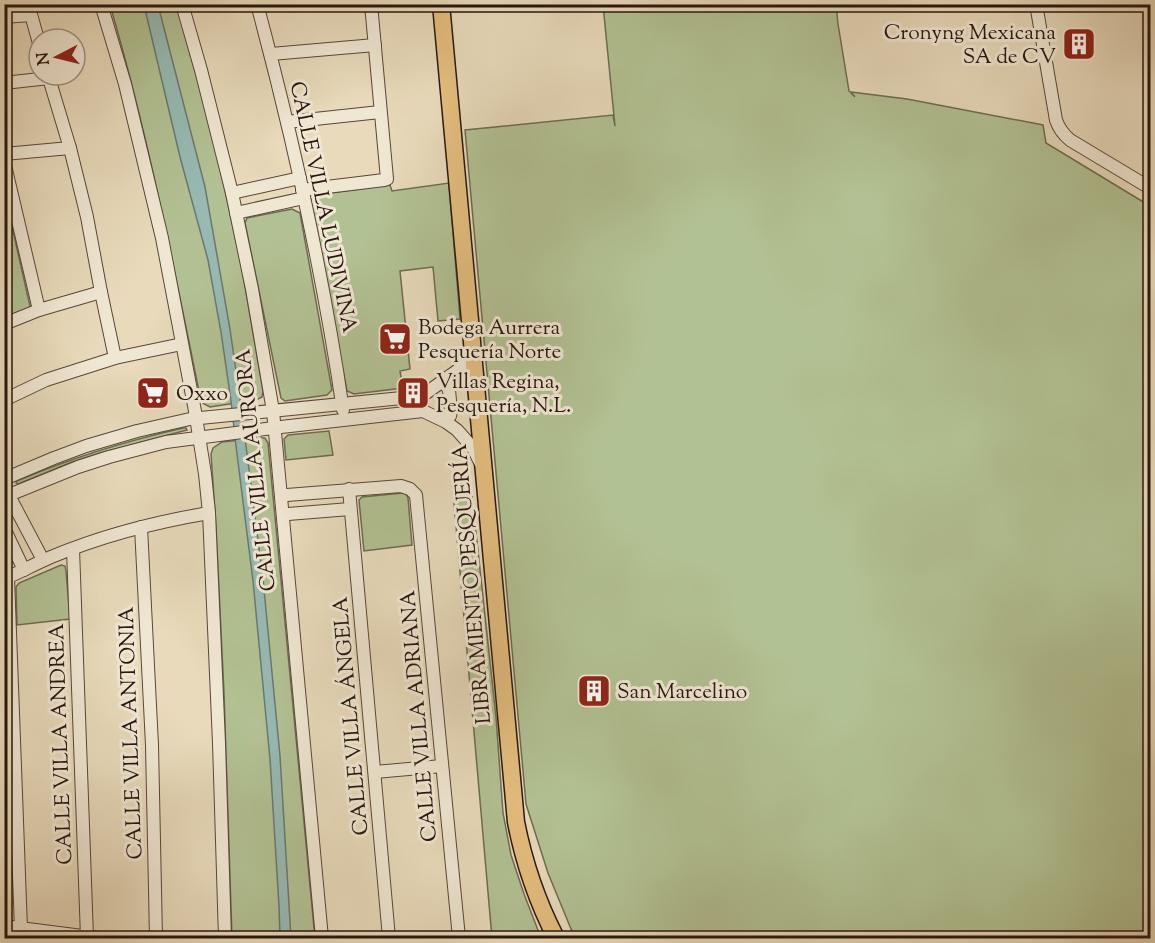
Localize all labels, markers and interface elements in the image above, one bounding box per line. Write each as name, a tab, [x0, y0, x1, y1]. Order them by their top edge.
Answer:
place label: Cronyng Mexicana SA de CV	[884, 19, 1056, 73]
building icon: Cronyng Mexicana SA de CV	[1061, 26, 1097, 62]
north arrow	[27, 27, 87, 87]
text: N	[32, 51, 57, 66]
street label: CALLE VILLA LUDIVINA	[281, 79, 363, 336]
place label: Bodega Aurrera Pesquería Norte	[418, 314, 561, 368]
supermarket icon: Bodega Aurrera Pesquería Norte	[377, 321, 413, 357]
street label: CALLE VILLA AURORA	[229, 347, 285, 593]
place label: Villas Regina, Pesquería, N.L.	[436, 368, 571, 422]
supermarket icon: Oxxo	[135, 375, 171, 411]
building icon: Villas Regina, Pesquería, N.L.	[395, 375, 431, 411]
place label: Oxxo	[176, 380, 228, 410]
street label: LIBRAMIENTO PESQUERÍA	[446, 442, 500, 725]
street label: CALLE VILLA ADRIANA	[394, 589, 446, 843]
street label: CALLE VILLA ÁNGELA	[327, 595, 377, 836]
street label: CALLE VILLA ANTONIA	[113, 606, 151, 860]
street label: CALLE VILLA ANDREA	[43, 623, 81, 865]
building icon: San Marcelino	[576, 673, 612, 709]
place label: San Marcelino	[617, 678, 747, 708]

